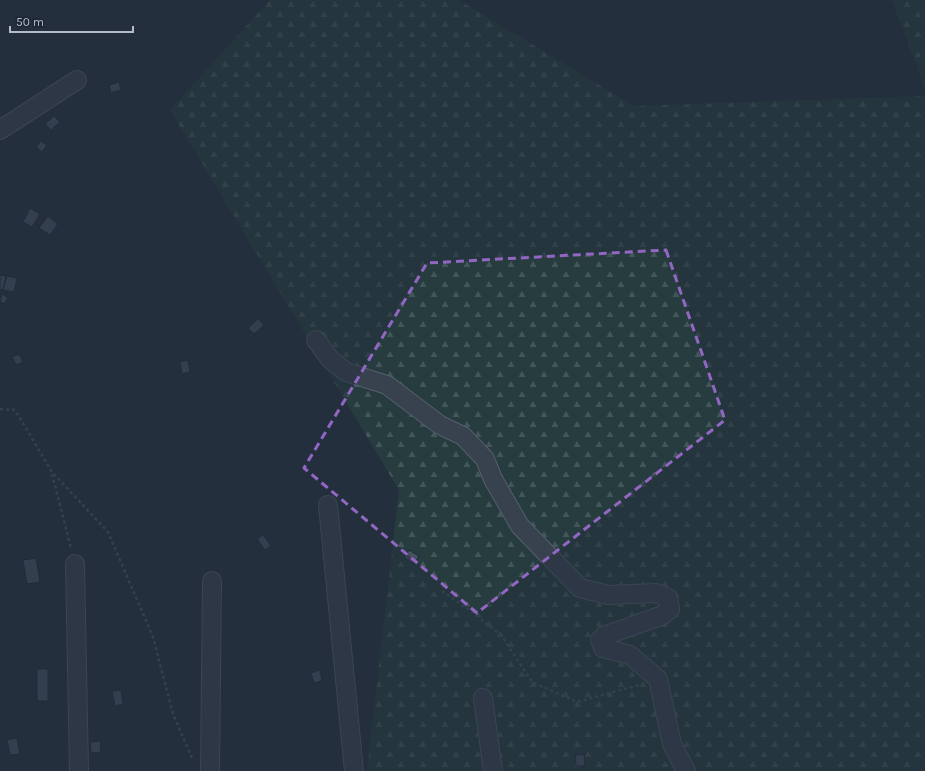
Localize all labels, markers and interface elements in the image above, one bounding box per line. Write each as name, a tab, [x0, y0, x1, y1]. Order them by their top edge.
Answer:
scale bar	[10, 8, 133, 34]
text: 50 m	[16, 15, 44, 29]

